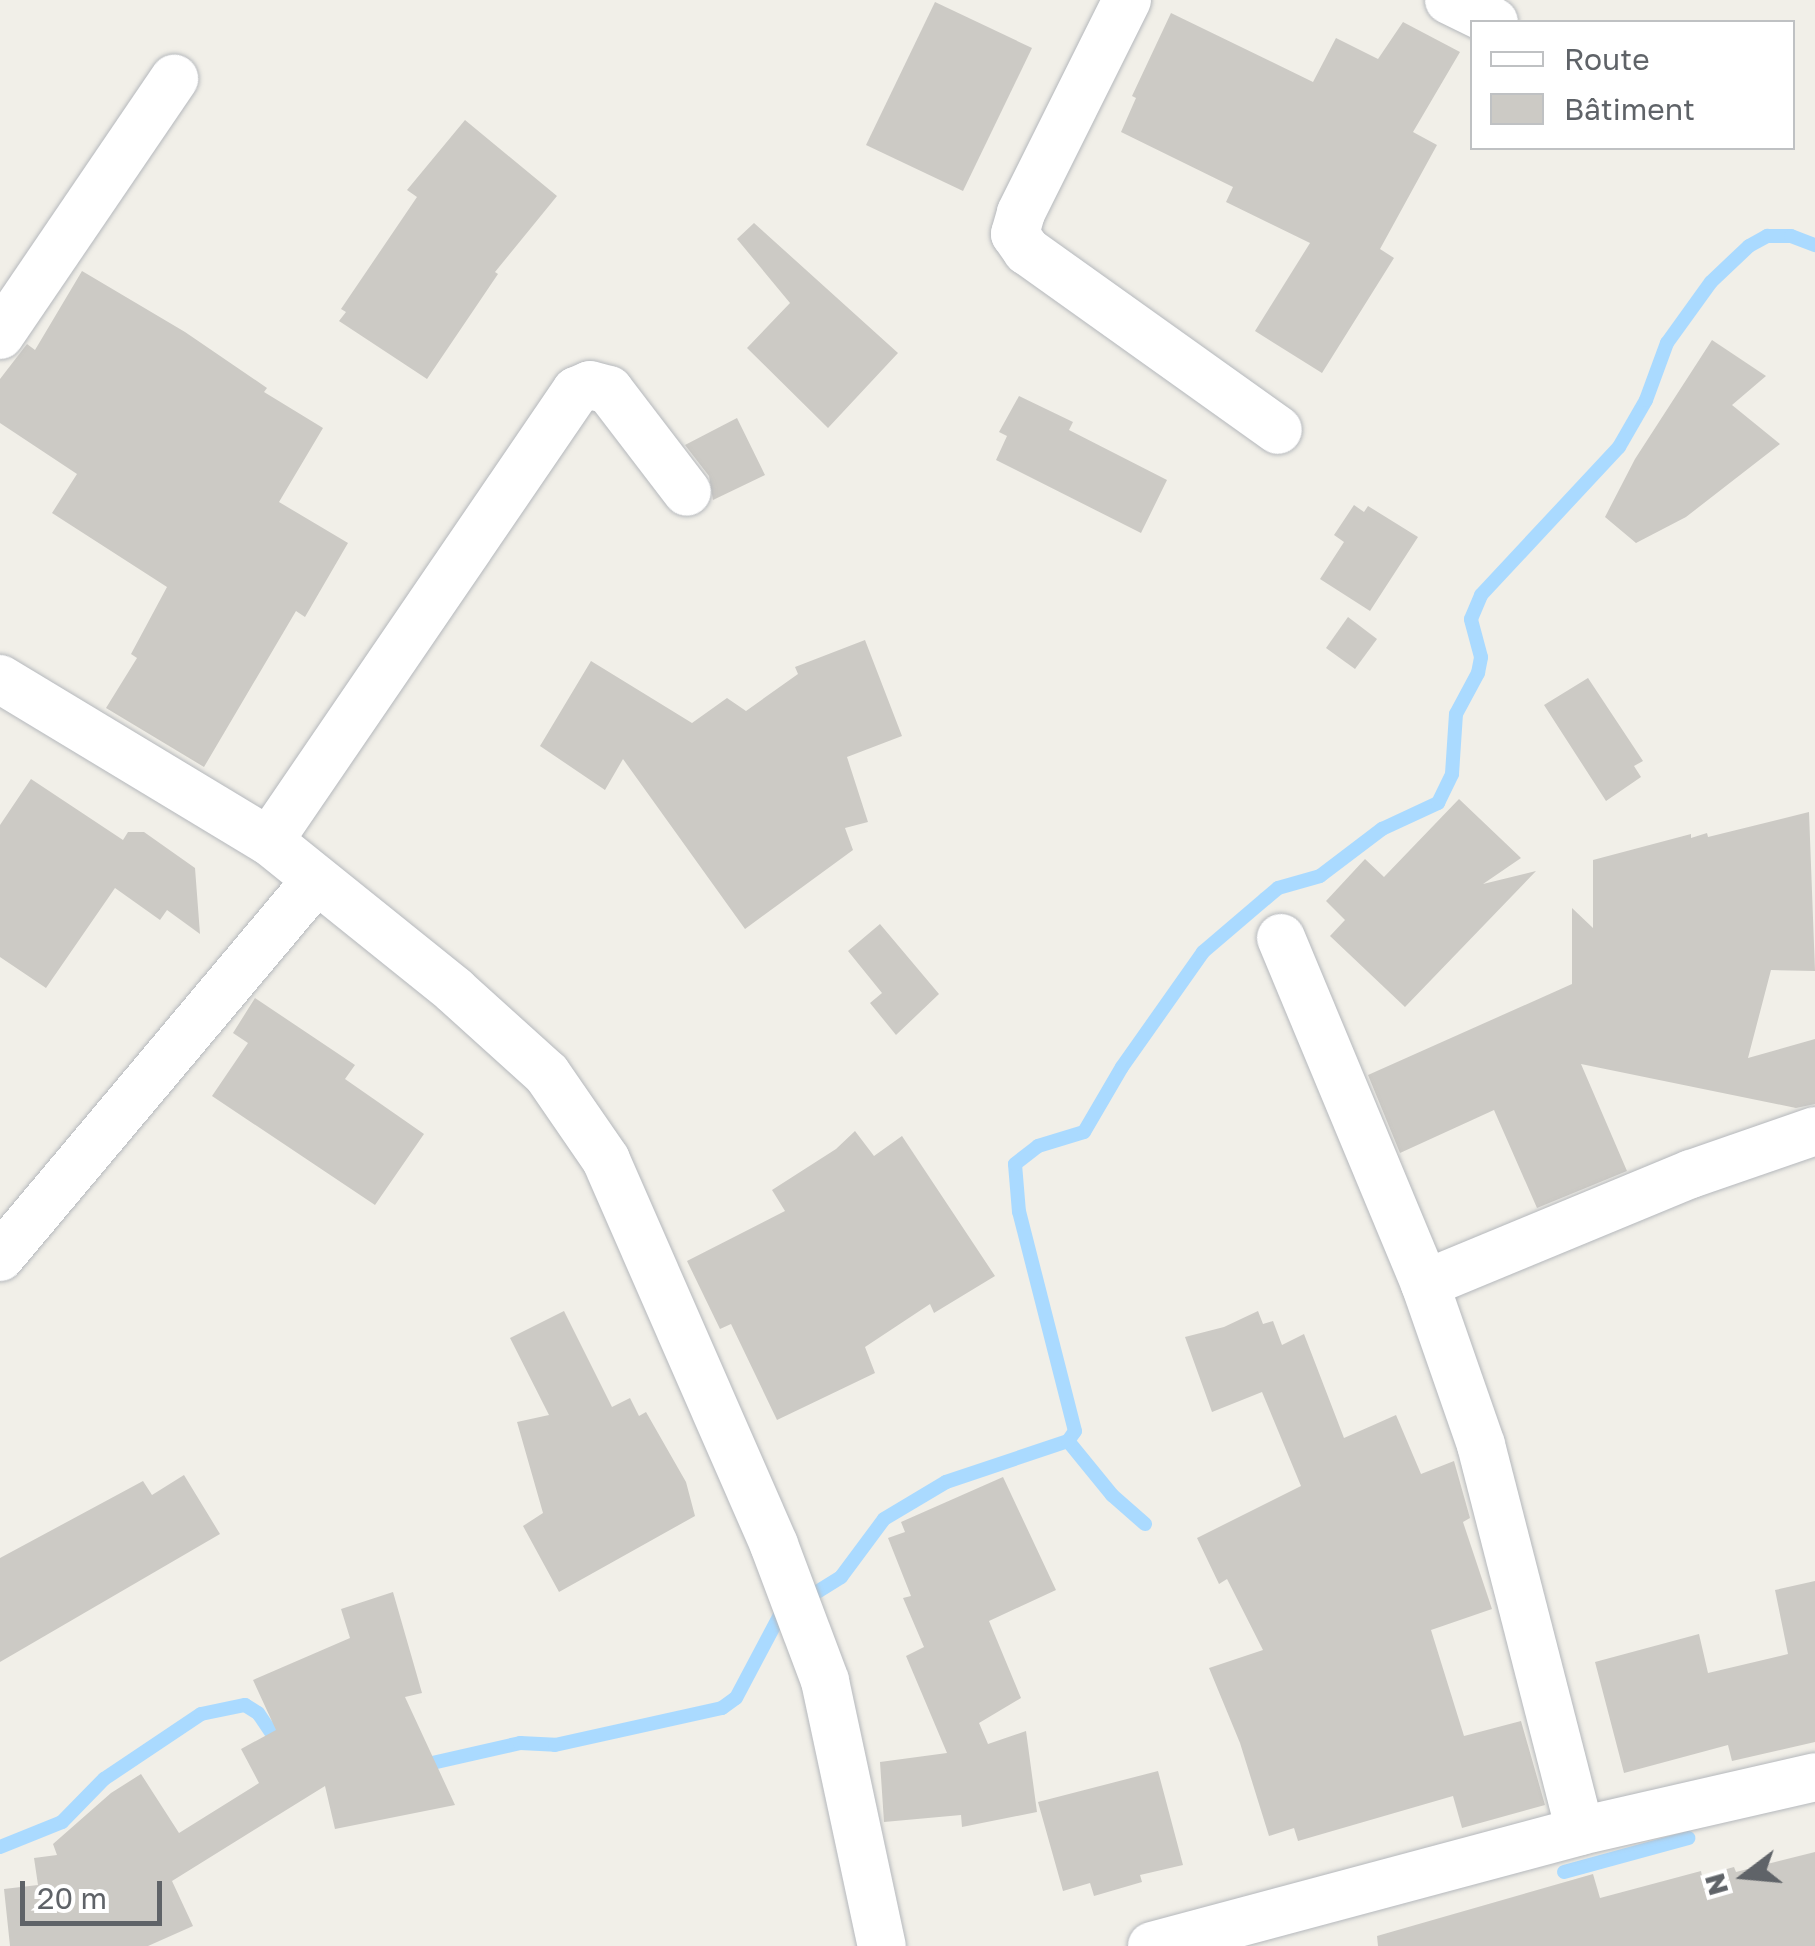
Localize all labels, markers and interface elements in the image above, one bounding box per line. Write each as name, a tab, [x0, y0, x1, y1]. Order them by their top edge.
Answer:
legend	[1470, 20, 1795, 150]
text: Route	[1564, 41, 1650, 77]
text: Bâtiment	[1564, 91, 1695, 127]
north arrow	[1695, 1826, 1795, 1926]
scale bar	[25, 1861, 168, 1923]
text: N	[1697, 1870, 1734, 1899]
text: 20 m	[37, 1880, 107, 1916]

